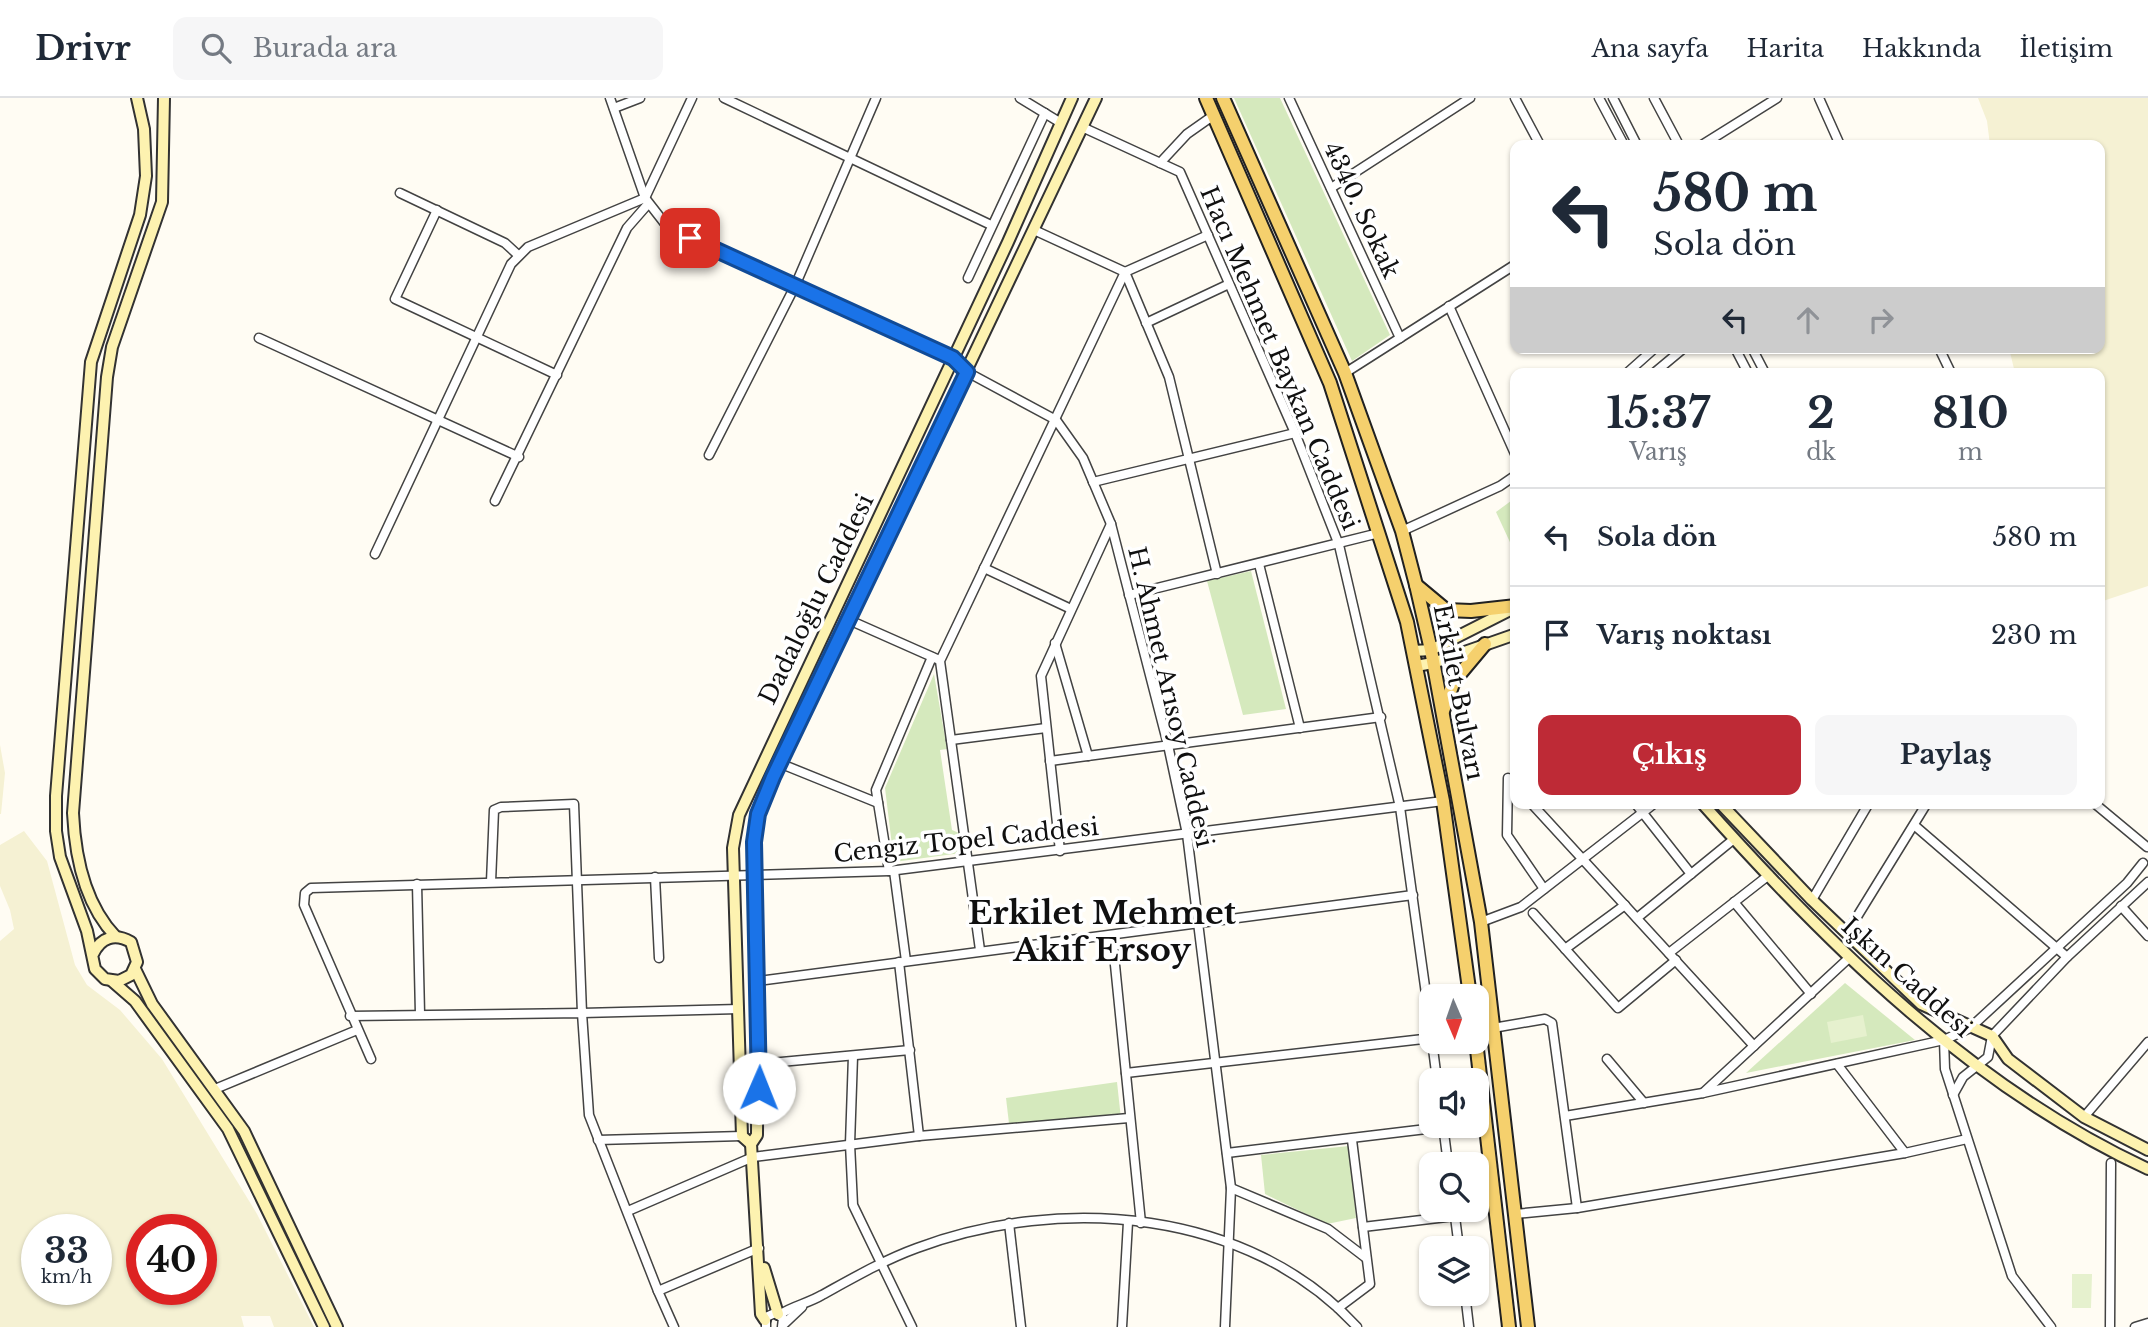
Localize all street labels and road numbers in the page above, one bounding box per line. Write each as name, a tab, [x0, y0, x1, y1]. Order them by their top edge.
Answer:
street label: 4340. Sokak	[1318, 137, 1406, 283]
street label: Hacı Mehmet Baykan Caddesi	[1194, 182, 1366, 534]
street label: Dadaloğlu Caddesi	[752, 489, 880, 709]
street label: H. Ahmet Arısoy Caddesi	[1122, 544, 1220, 850]
street label: Erkilet Bulvarı	[1428, 602, 1490, 782]
street label: Cengiz Topel Caddesi	[832, 812, 1100, 868]
street label: Işkın Caddesi	[1836, 911, 1978, 1043]

